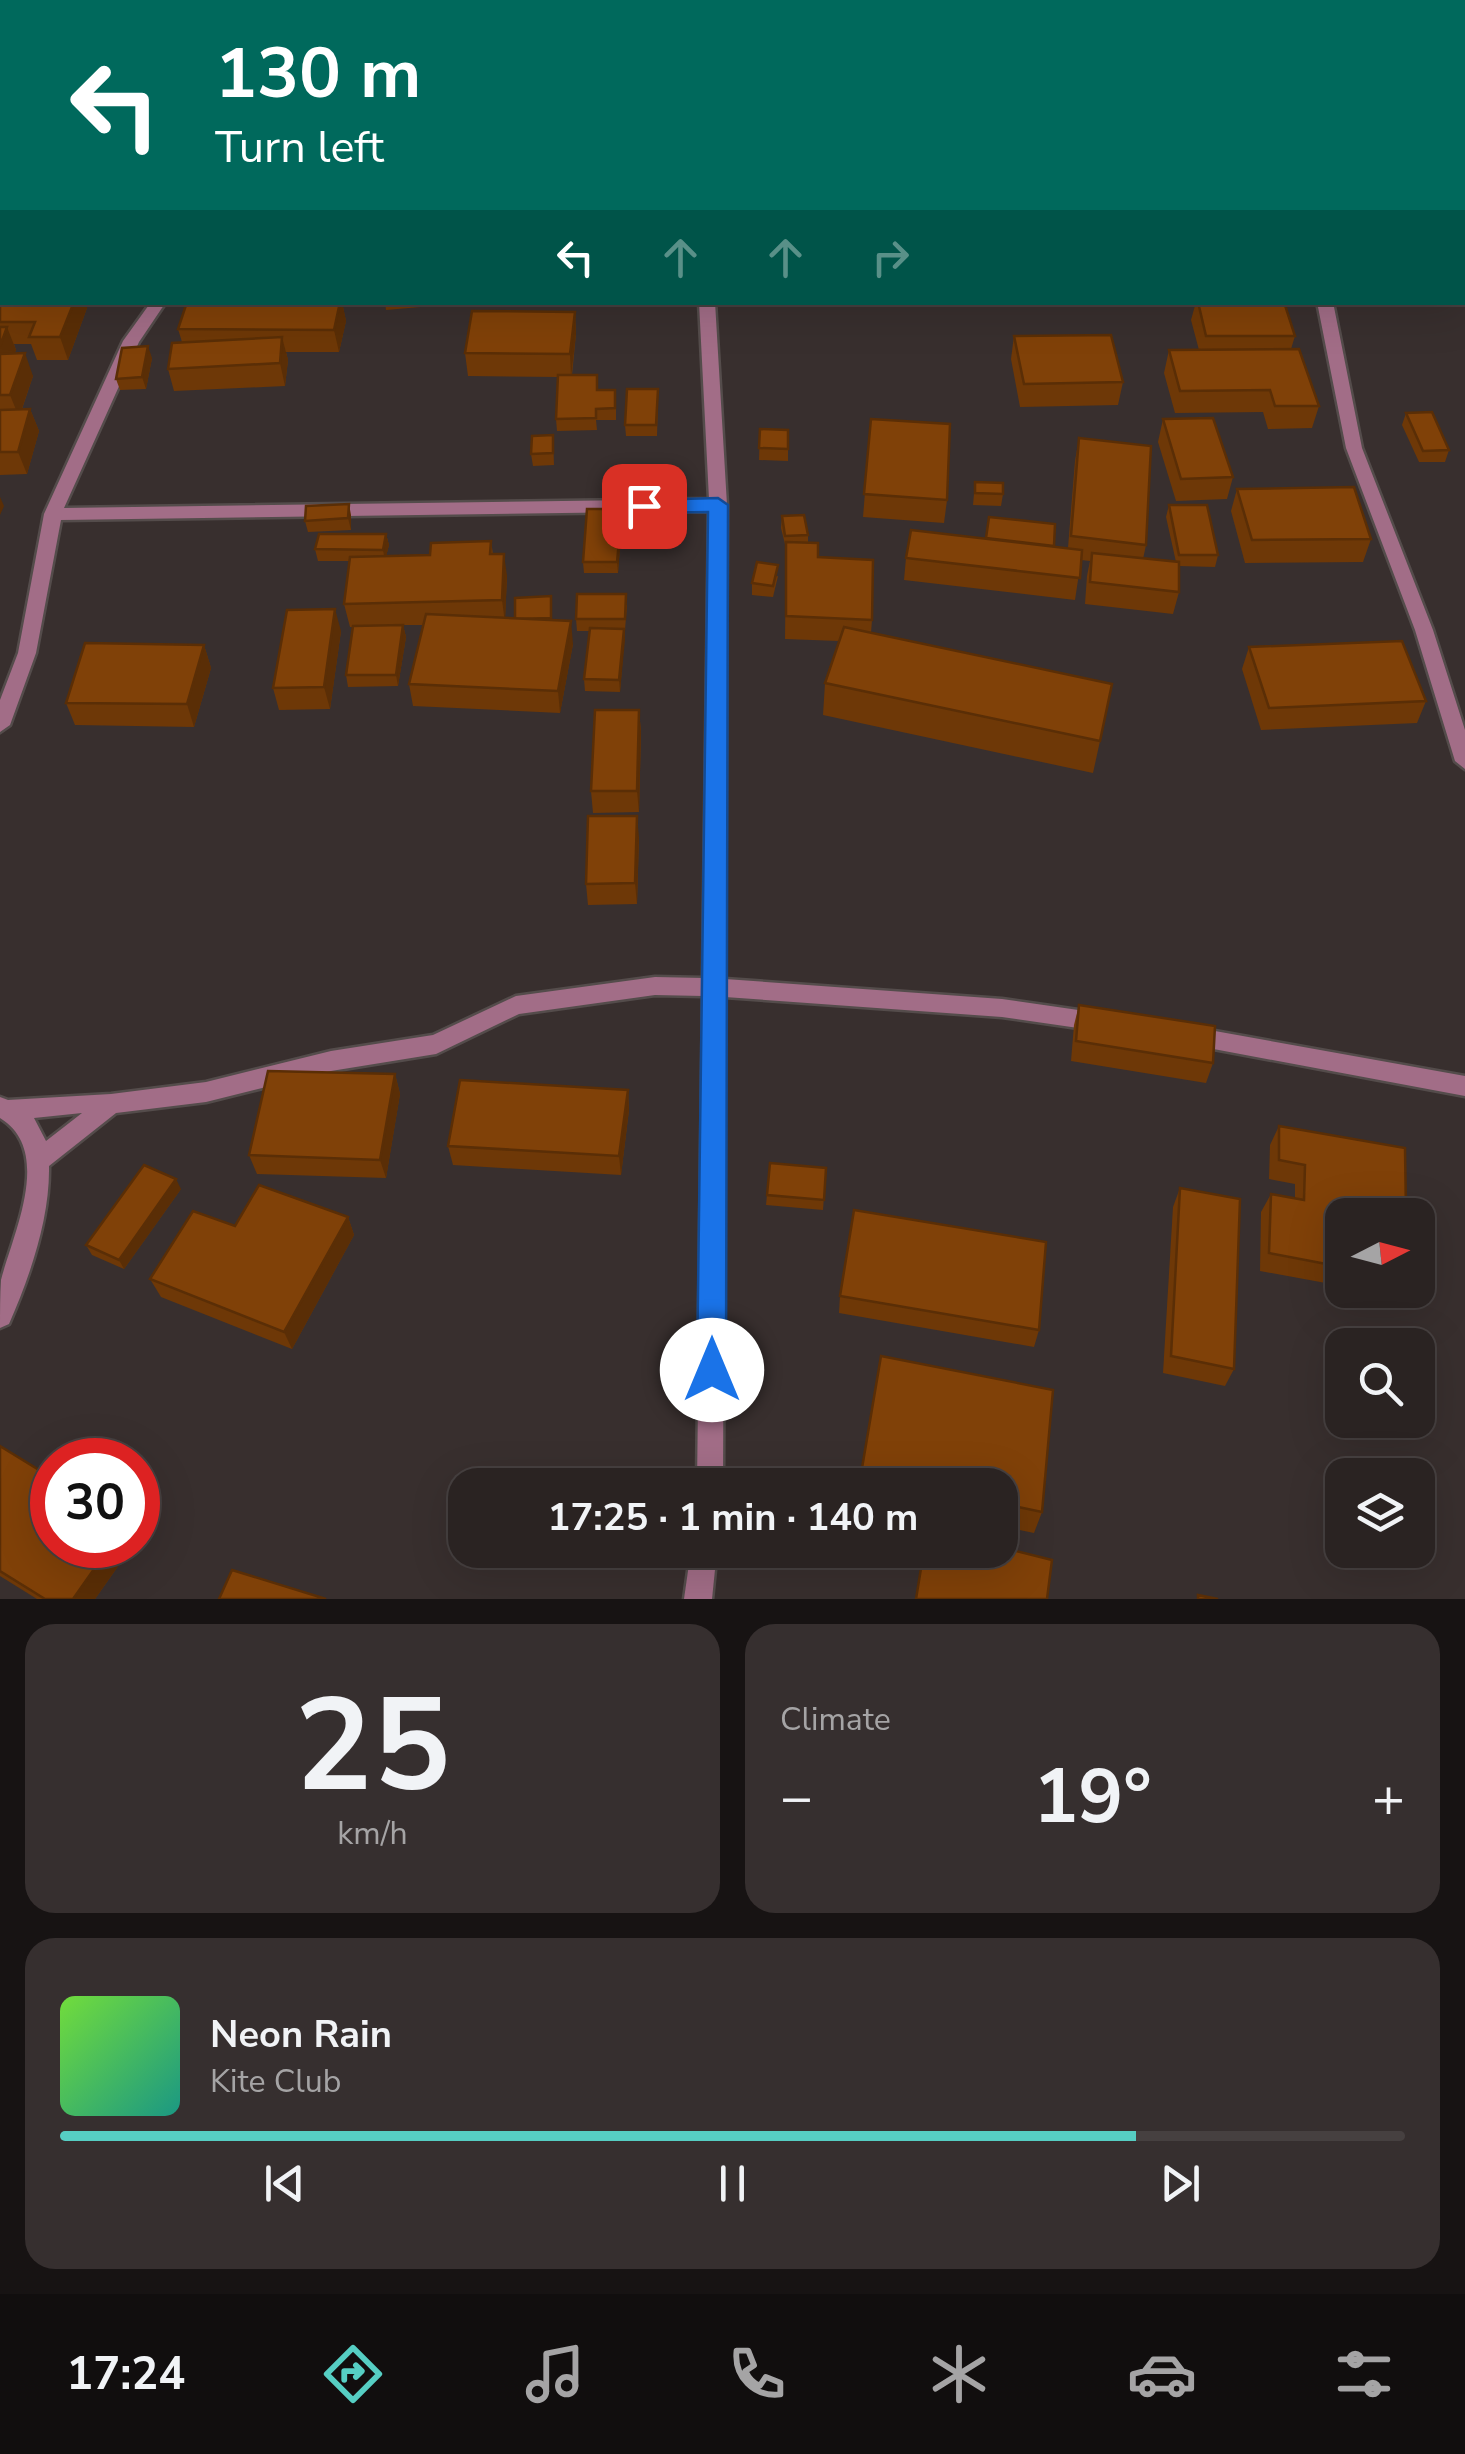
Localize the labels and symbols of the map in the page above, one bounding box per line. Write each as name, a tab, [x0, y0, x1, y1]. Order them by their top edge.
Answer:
pin	[602, 464, 687, 549]
north arrow	[1325, 1198, 1435, 1308]
position arrow	[660, 1318, 764, 1422]
speed limit sign: 30	[30, 1438, 160, 1568]

